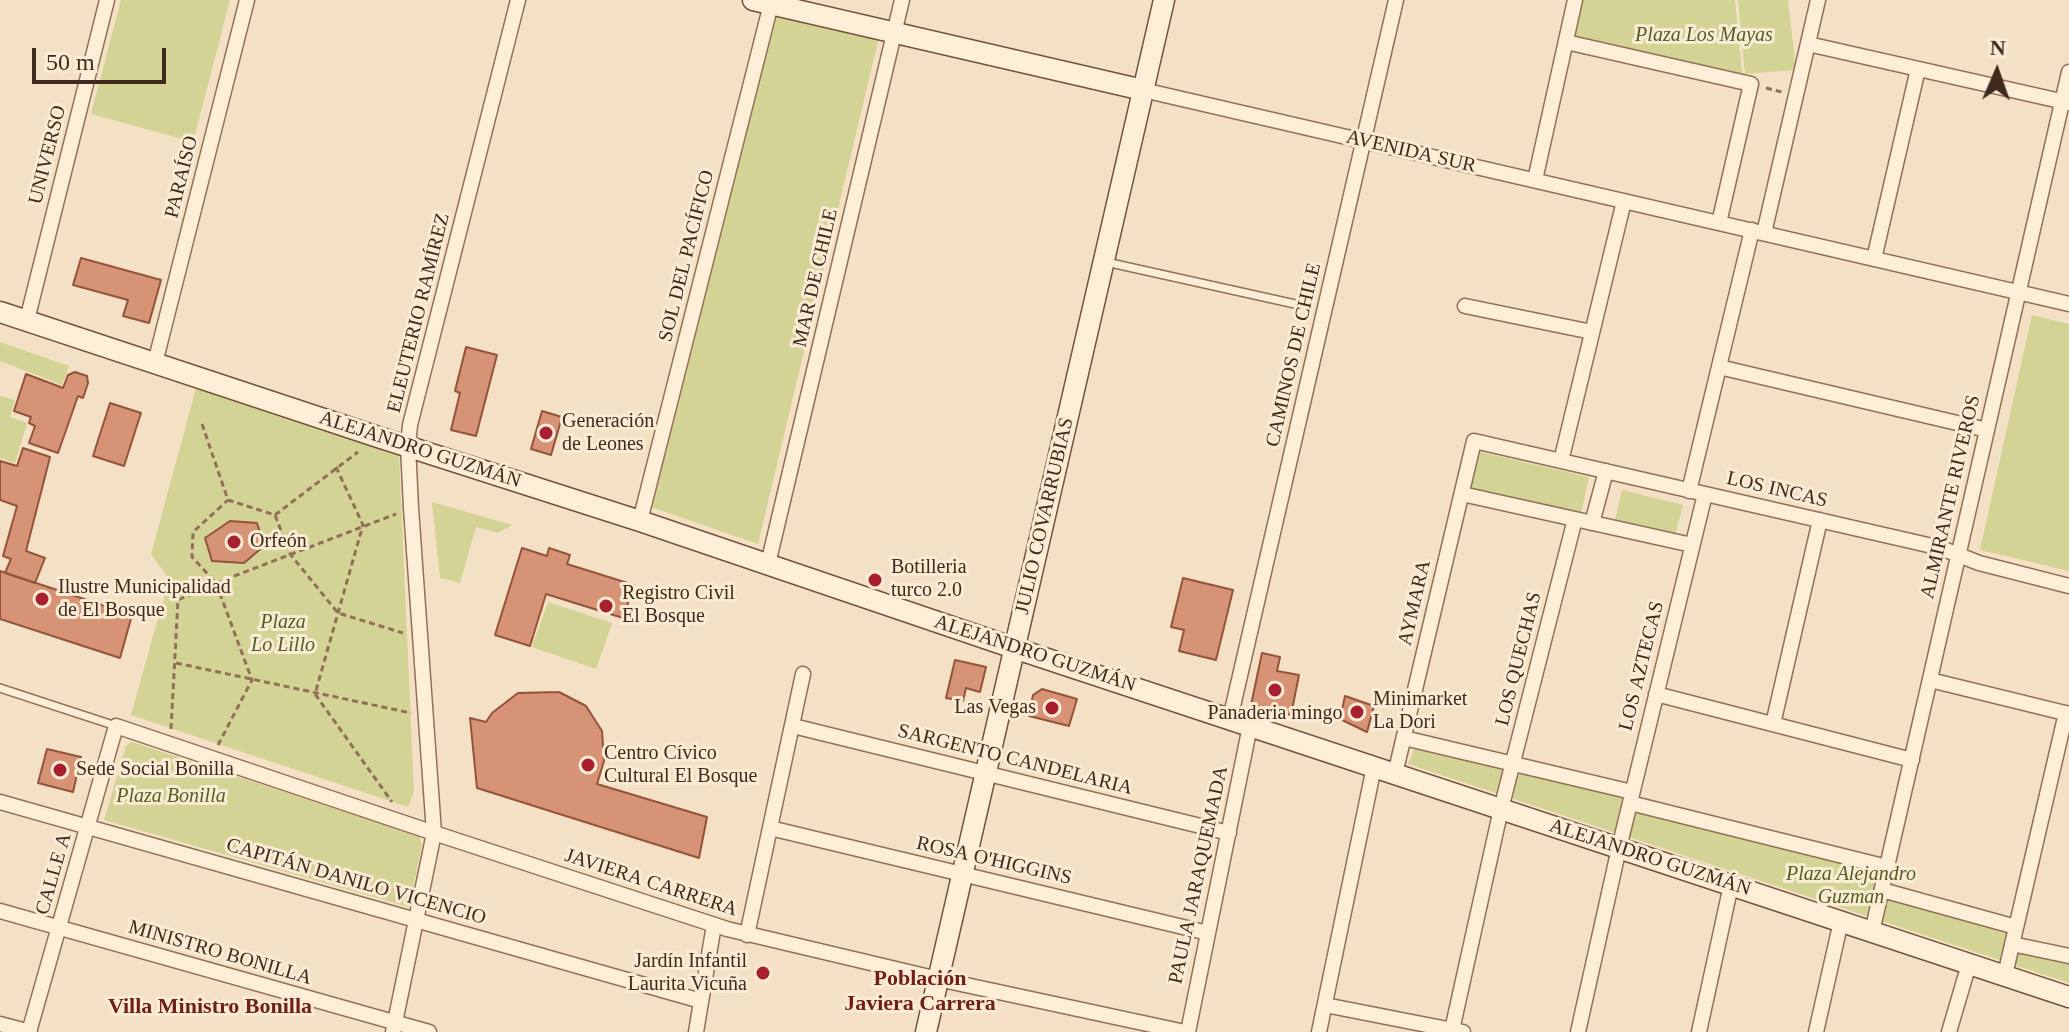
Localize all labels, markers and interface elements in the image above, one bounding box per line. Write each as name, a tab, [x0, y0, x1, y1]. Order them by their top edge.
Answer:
park label: Plaza Los Mayas	[1635, 24, 1773, 48]
scale bar	[36, 32, 170, 82]
north arrow	[1957, 32, 2037, 112]
text: N	[1989, 35, 2006, 60]
text: 50 m	[46, 49, 95, 75]
street label: UNIVERSO	[24, 103, 72, 207]
street label: AVENIDA SUR	[1344, 125, 1478, 179]
street label: PARAÍSO	[160, 133, 204, 221]
street label: SOL DEL PACÍFICO	[654, 168, 720, 344]
street label: MAR DE CHILE	[788, 207, 844, 349]
street label: ELEUTERIO RAMÍREZ	[383, 211, 455, 415]
street label: CAMINOS DE CHILE	[1261, 261, 1327, 449]
street label: ALMIRANTE RIVEROS	[1916, 393, 1986, 601]
street label: ALEJANDRO GUZMÁN	[316, 406, 524, 494]
place label: Generación de Leones	[562, 410, 654, 457]
street label: JULIO COVARRUBIAS	[1011, 415, 1079, 617]
marker: Generación de Leones	[537, 424, 555, 442]
street label: LOS INCAS	[1724, 467, 1830, 513]
place label: Orfeón	[250, 530, 307, 554]
marker: Orfeón	[225, 533, 243, 551]
place label: Botilleria turco 2.0	[891, 556, 967, 603]
street label: AYMARA	[1394, 558, 1436, 648]
marker: Botilleria turco 2.0	[866, 571, 884, 589]
place label: Ilustre Municipalidad de El Bosque	[58, 576, 231, 623]
place label: Registro Civil El Bosque	[622, 582, 735, 629]
marker: Ilustre Municipalidad de El Bosque	[33, 590, 51, 608]
street label: LOS QUECHAS	[1491, 590, 1547, 728]
marker: Registro Civil El Bosque	[597, 597, 615, 615]
street label: LOS AZTECAS	[1614, 599, 1670, 733]
street label: ALEJANDRO GUZMÁN	[931, 610, 1139, 698]
park label: Plaza Lo Lillo	[251, 611, 315, 658]
marker: Panaderia mingo	[1266, 681, 1284, 699]
place label: Minimarket La Dori	[1373, 688, 1467, 735]
place label: Las Vegas	[954, 696, 1036, 720]
marker: Las Vegas	[1043, 699, 1061, 717]
place label: Panaderia mingo	[1208, 702, 1342, 726]
marker: Minimarket La Dori	[1348, 703, 1366, 721]
street label: SARGENTO CANDELARIA	[895, 719, 1135, 801]
place label: Centro Cívico Cultural El Bosque	[604, 742, 757, 789]
marker: Centro Cívico Cultural El Bosque	[579, 756, 597, 774]
place label: Sede Social Bonilla	[76, 758, 234, 782]
marker: Sede Social Bonilla	[51, 761, 69, 779]
street label: PAULA JARAQUEMADA	[1164, 764, 1234, 986]
park label: Plaza Bonilla	[116, 785, 226, 809]
street label: ALEJANDRO GUZMÁN	[1546, 814, 1754, 902]
street label: CALLE A	[31, 830, 77, 918]
street label: ROSA O'HIGGINS	[914, 831, 1074, 891]
street label: CAPITÁN DANILO VICENCIO	[223, 833, 489, 931]
street label: JAVIERA CARRERA	[562, 844, 740, 922]
park label: Plaza Alejandro Guzman	[1786, 863, 1916, 910]
street label: MINISTRO BONILLA	[126, 915, 314, 991]
place label: Jardín Infantil Laurita Vicuña	[628, 950, 747, 997]
marker: Jardín Infantil Laurita Vicuña	[754, 964, 772, 982]
district label: Población Javiera Carrera	[844, 966, 996, 1018]
district label: Villa Ministro Bonilla	[108, 994, 312, 1020]

